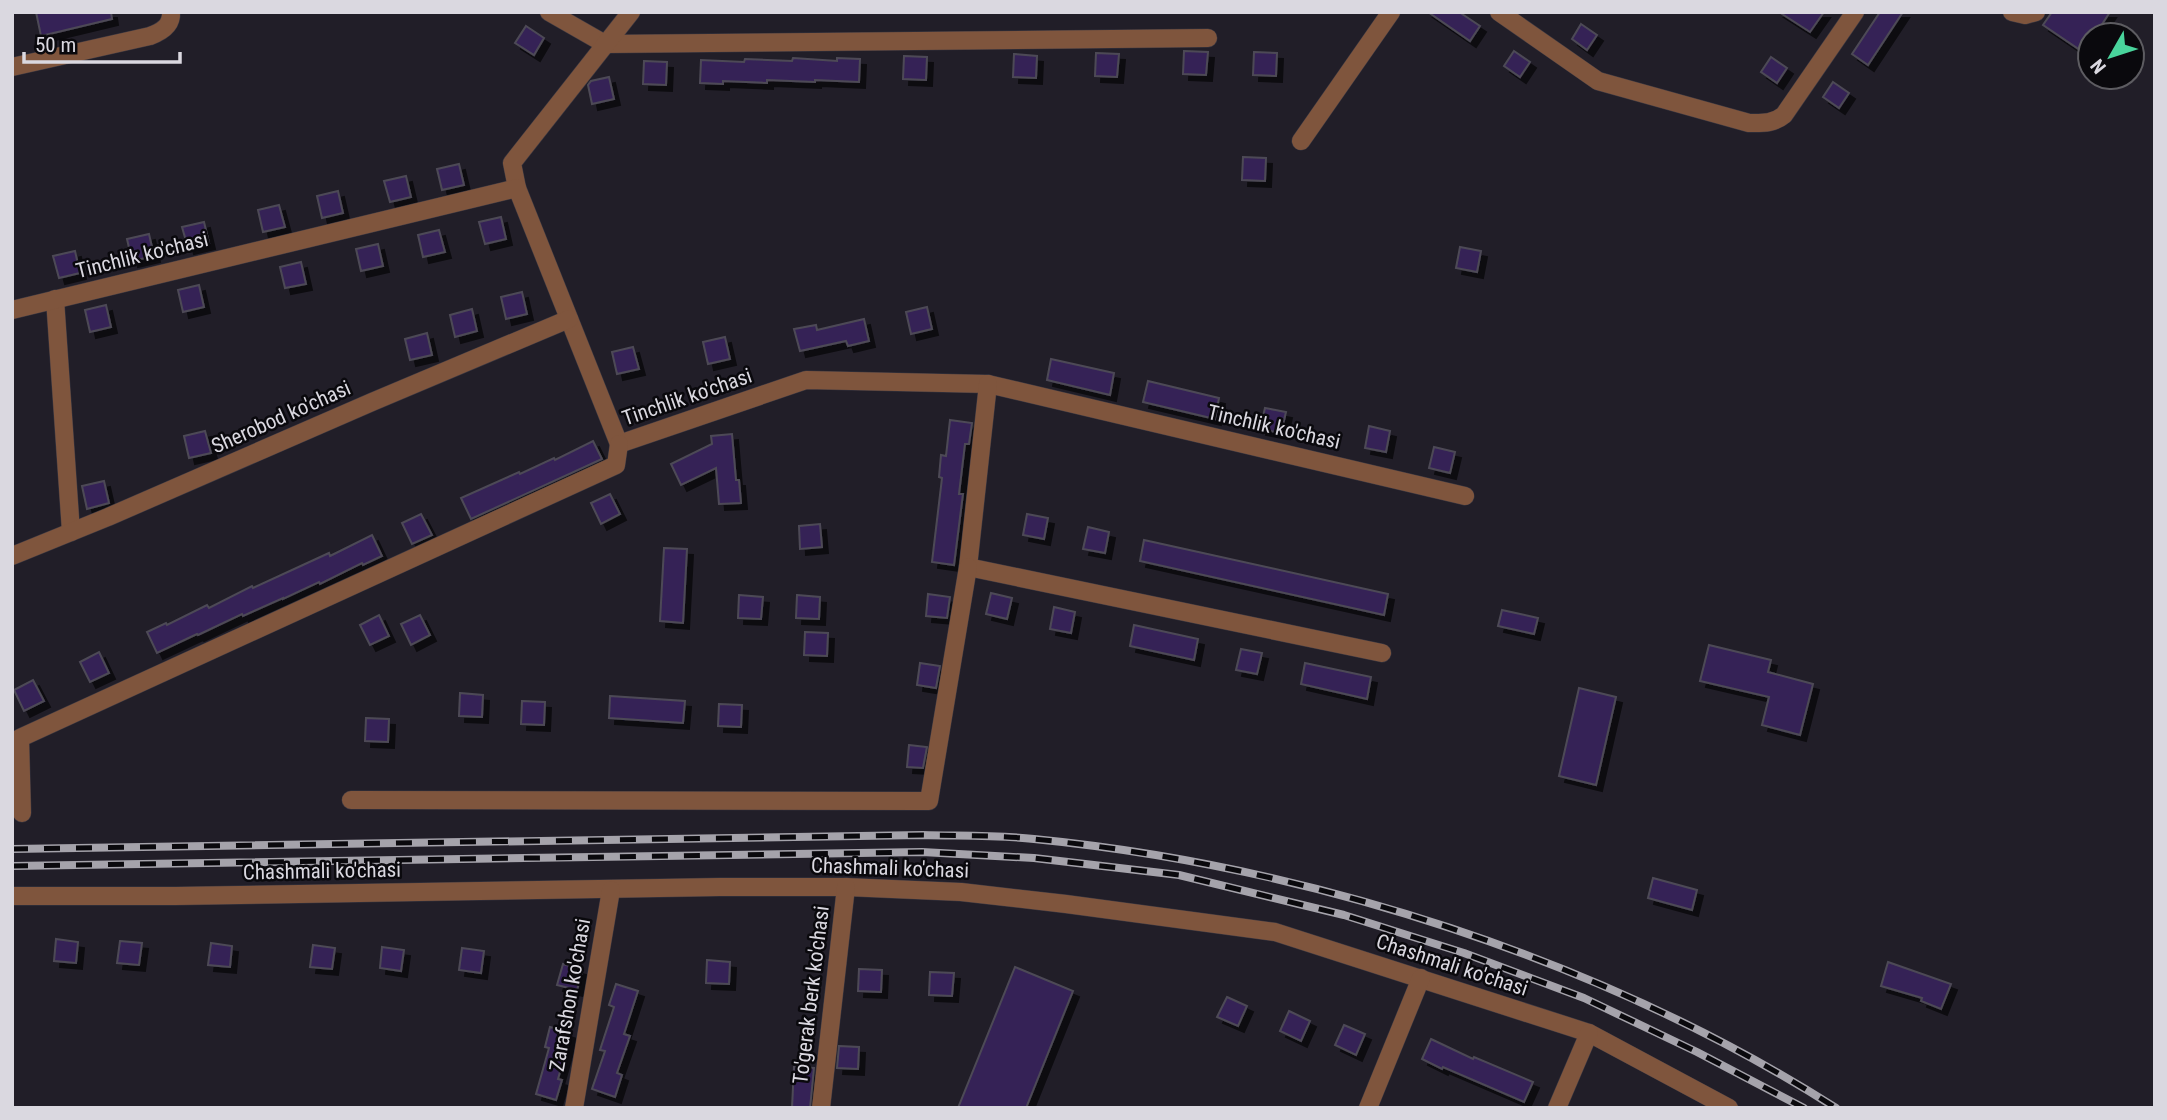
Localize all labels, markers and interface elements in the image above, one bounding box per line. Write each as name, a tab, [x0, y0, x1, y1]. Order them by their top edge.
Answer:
scale bar	[24, 21, 180, 65]
north arrow	[2076, 21, 2146, 91]
text: 50 m	[35, 33, 76, 57]
text: N	[2086, 55, 2111, 78]
street label: Tinchlik ko'chasi	[73, 227, 211, 283]
street label: Tinchlik ko'chasi	[619, 364, 755, 430]
street label: Sherobod ko'chasi	[208, 376, 354, 458]
street label: Tinchlik ko'chasi	[1205, 400, 1343, 454]
street label: Chashmali ko'chasi	[811, 853, 969, 883]
street label: Chashmali ko'chasi	[243, 858, 401, 884]
street label: To'gerak berk ko'chasi	[788, 904, 834, 1086]
street label: Zarafshon ko'chasi	[545, 917, 595, 1073]
street label: Chashmali ko'chasi	[1373, 929, 1531, 1001]

